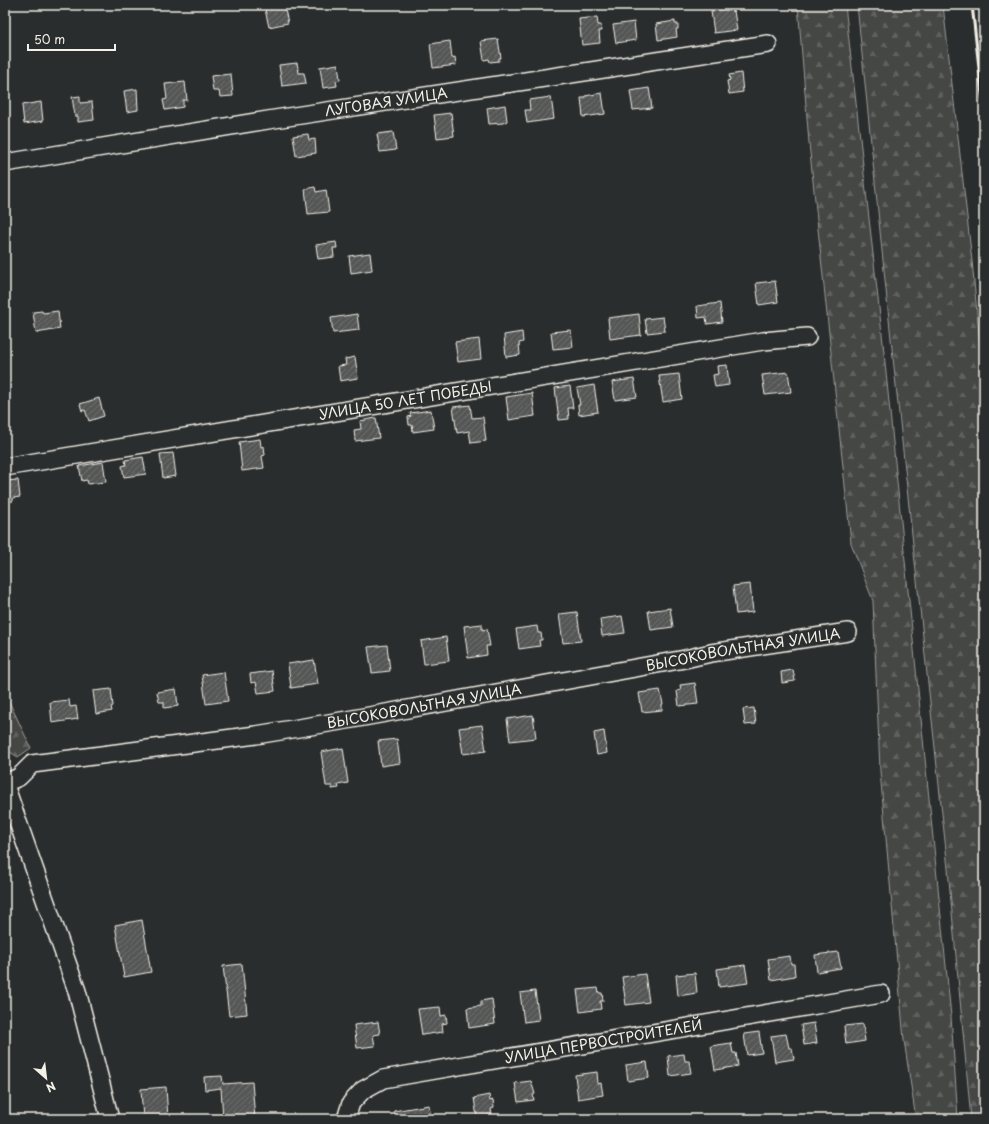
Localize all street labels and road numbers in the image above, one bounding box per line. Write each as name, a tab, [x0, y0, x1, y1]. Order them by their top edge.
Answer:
street label: ЛУГОВАЯ УЛИЦА	[323, 82, 449, 121]
street label: УЛИЦА 50 ЛЕТ ПОБЕДЫ	[317, 375, 493, 425]
street label: ВЫСОКОВОЛЬТНАЯ УЛИЦА	[644, 622, 842, 676]
street label: ВЫСОКОВОЛЬТНАЯ УЛИЦА	[325, 678, 523, 733]
street label: УЛИЦА ПЕРВОСТРОИТЕЛЕЙ	[503, 1014, 704, 1068]

